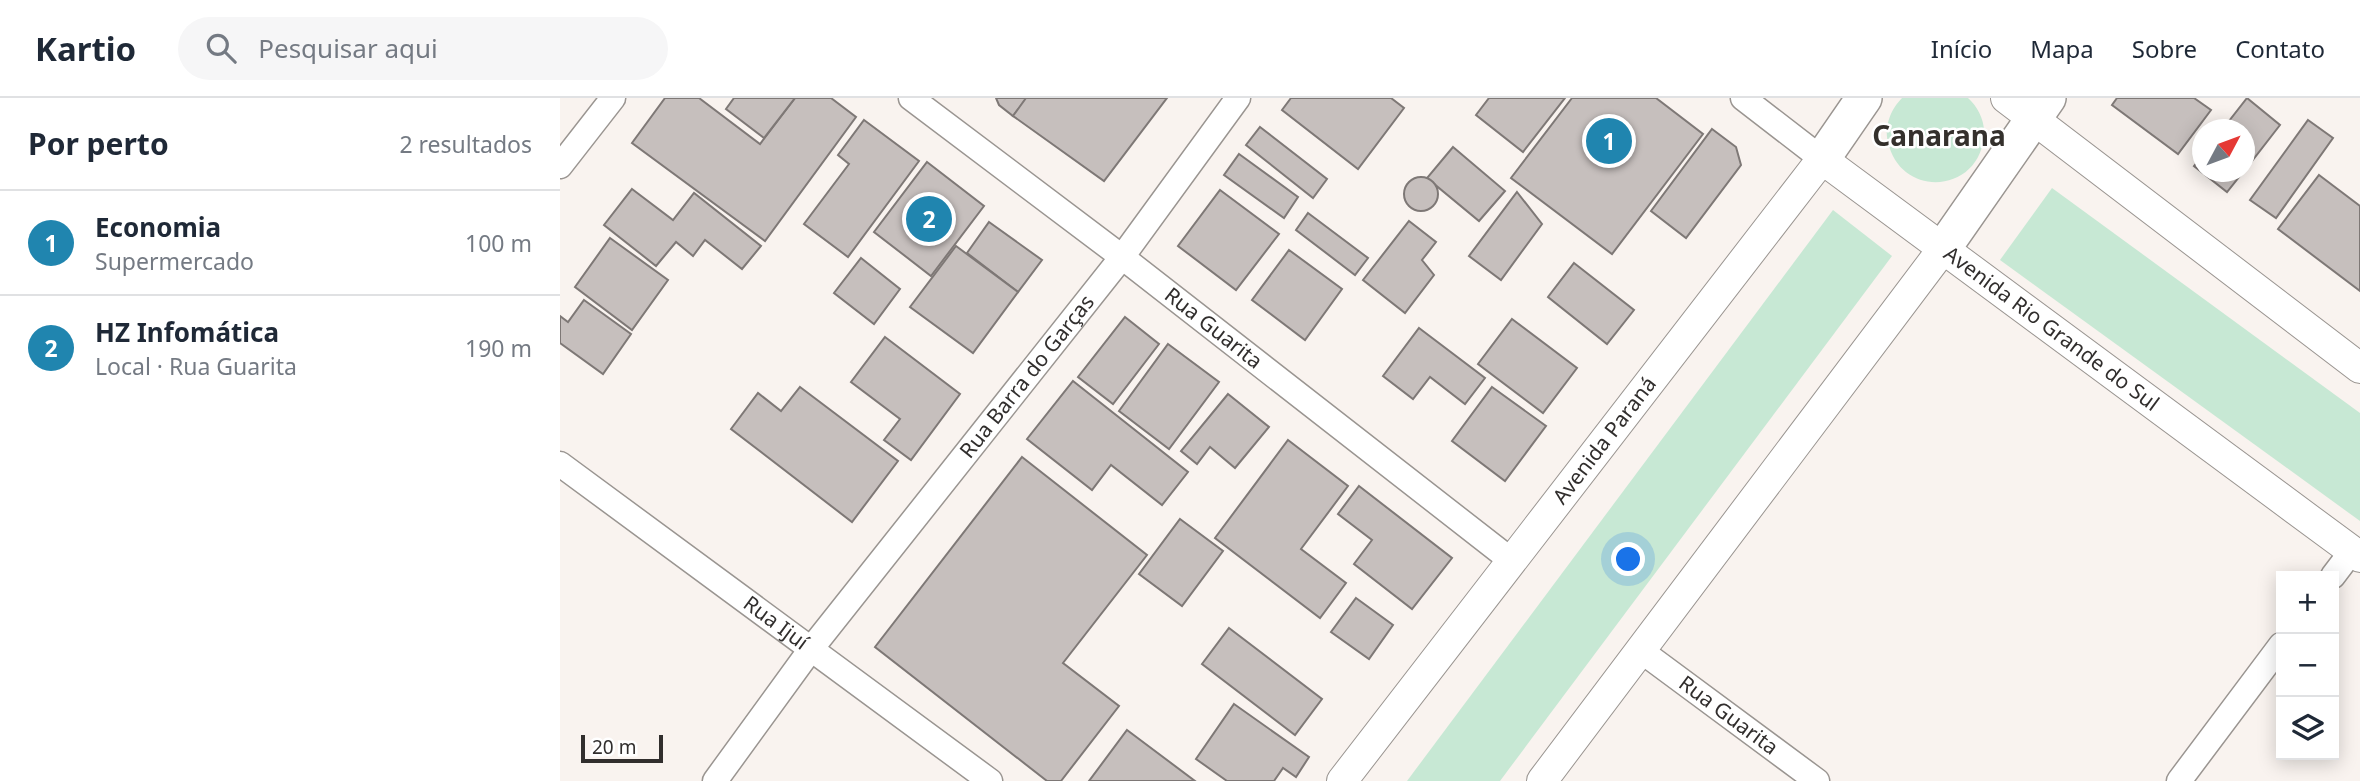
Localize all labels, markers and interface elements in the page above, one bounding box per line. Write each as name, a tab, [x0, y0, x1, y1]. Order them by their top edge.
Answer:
search box	[178, 17, 668, 80]
text: Kartio	[35, 26, 136, 71]
icon: search	[202, 29, 240, 67]
text: Pesquisar aqui	[258, 30, 438, 66]
text: Início	[1931, 32, 1992, 65]
text: Mapa	[2030, 32, 2094, 65]
text: Sobre	[2132, 32, 2197, 65]
text: Contato	[2235, 32, 2325, 65]
pin: 1	[1586, 115, 1632, 167]
district label: Canarana	[1872, 116, 2006, 154]
north arrow	[2192, 119, 2255, 182]
text: Por perto	[28, 123, 169, 164]
text: 2 resultados	[399, 128, 532, 160]
pin: 2	[906, 193, 952, 245]
text: Economia	[95, 209, 221, 245]
text: 1	[44, 227, 58, 259]
text: 100 m	[465, 227, 532, 259]
street label: Avenida Rio Grande do Sul	[1939, 239, 2165, 417]
text: Supermercado	[95, 245, 254, 277]
street label: Rua Guarita	[1159, 280, 1269, 374]
street label: Rua Barra do Garças	[953, 288, 1100, 463]
text: HZ Infomática	[95, 314, 279, 350]
text: 2	[44, 332, 58, 364]
text: 190 m	[465, 332, 532, 364]
text: Local · Rua Guarita	[95, 350, 297, 382]
street label: Avenida Paraná	[1546, 371, 1662, 509]
your location	[1611, 542, 1645, 576]
map controls	[2276, 571, 2339, 760]
button: +	[2276, 571, 2339, 634]
street label: Rua Ijuí	[738, 589, 815, 656]
button: −	[2276, 634, 2339, 697]
street label: Rua Guarita	[1674, 669, 1784, 761]
button: layers	[2276, 697, 2339, 760]
scale bar	[581, 732, 663, 764]
text: 20 m	[592, 734, 636, 760]

